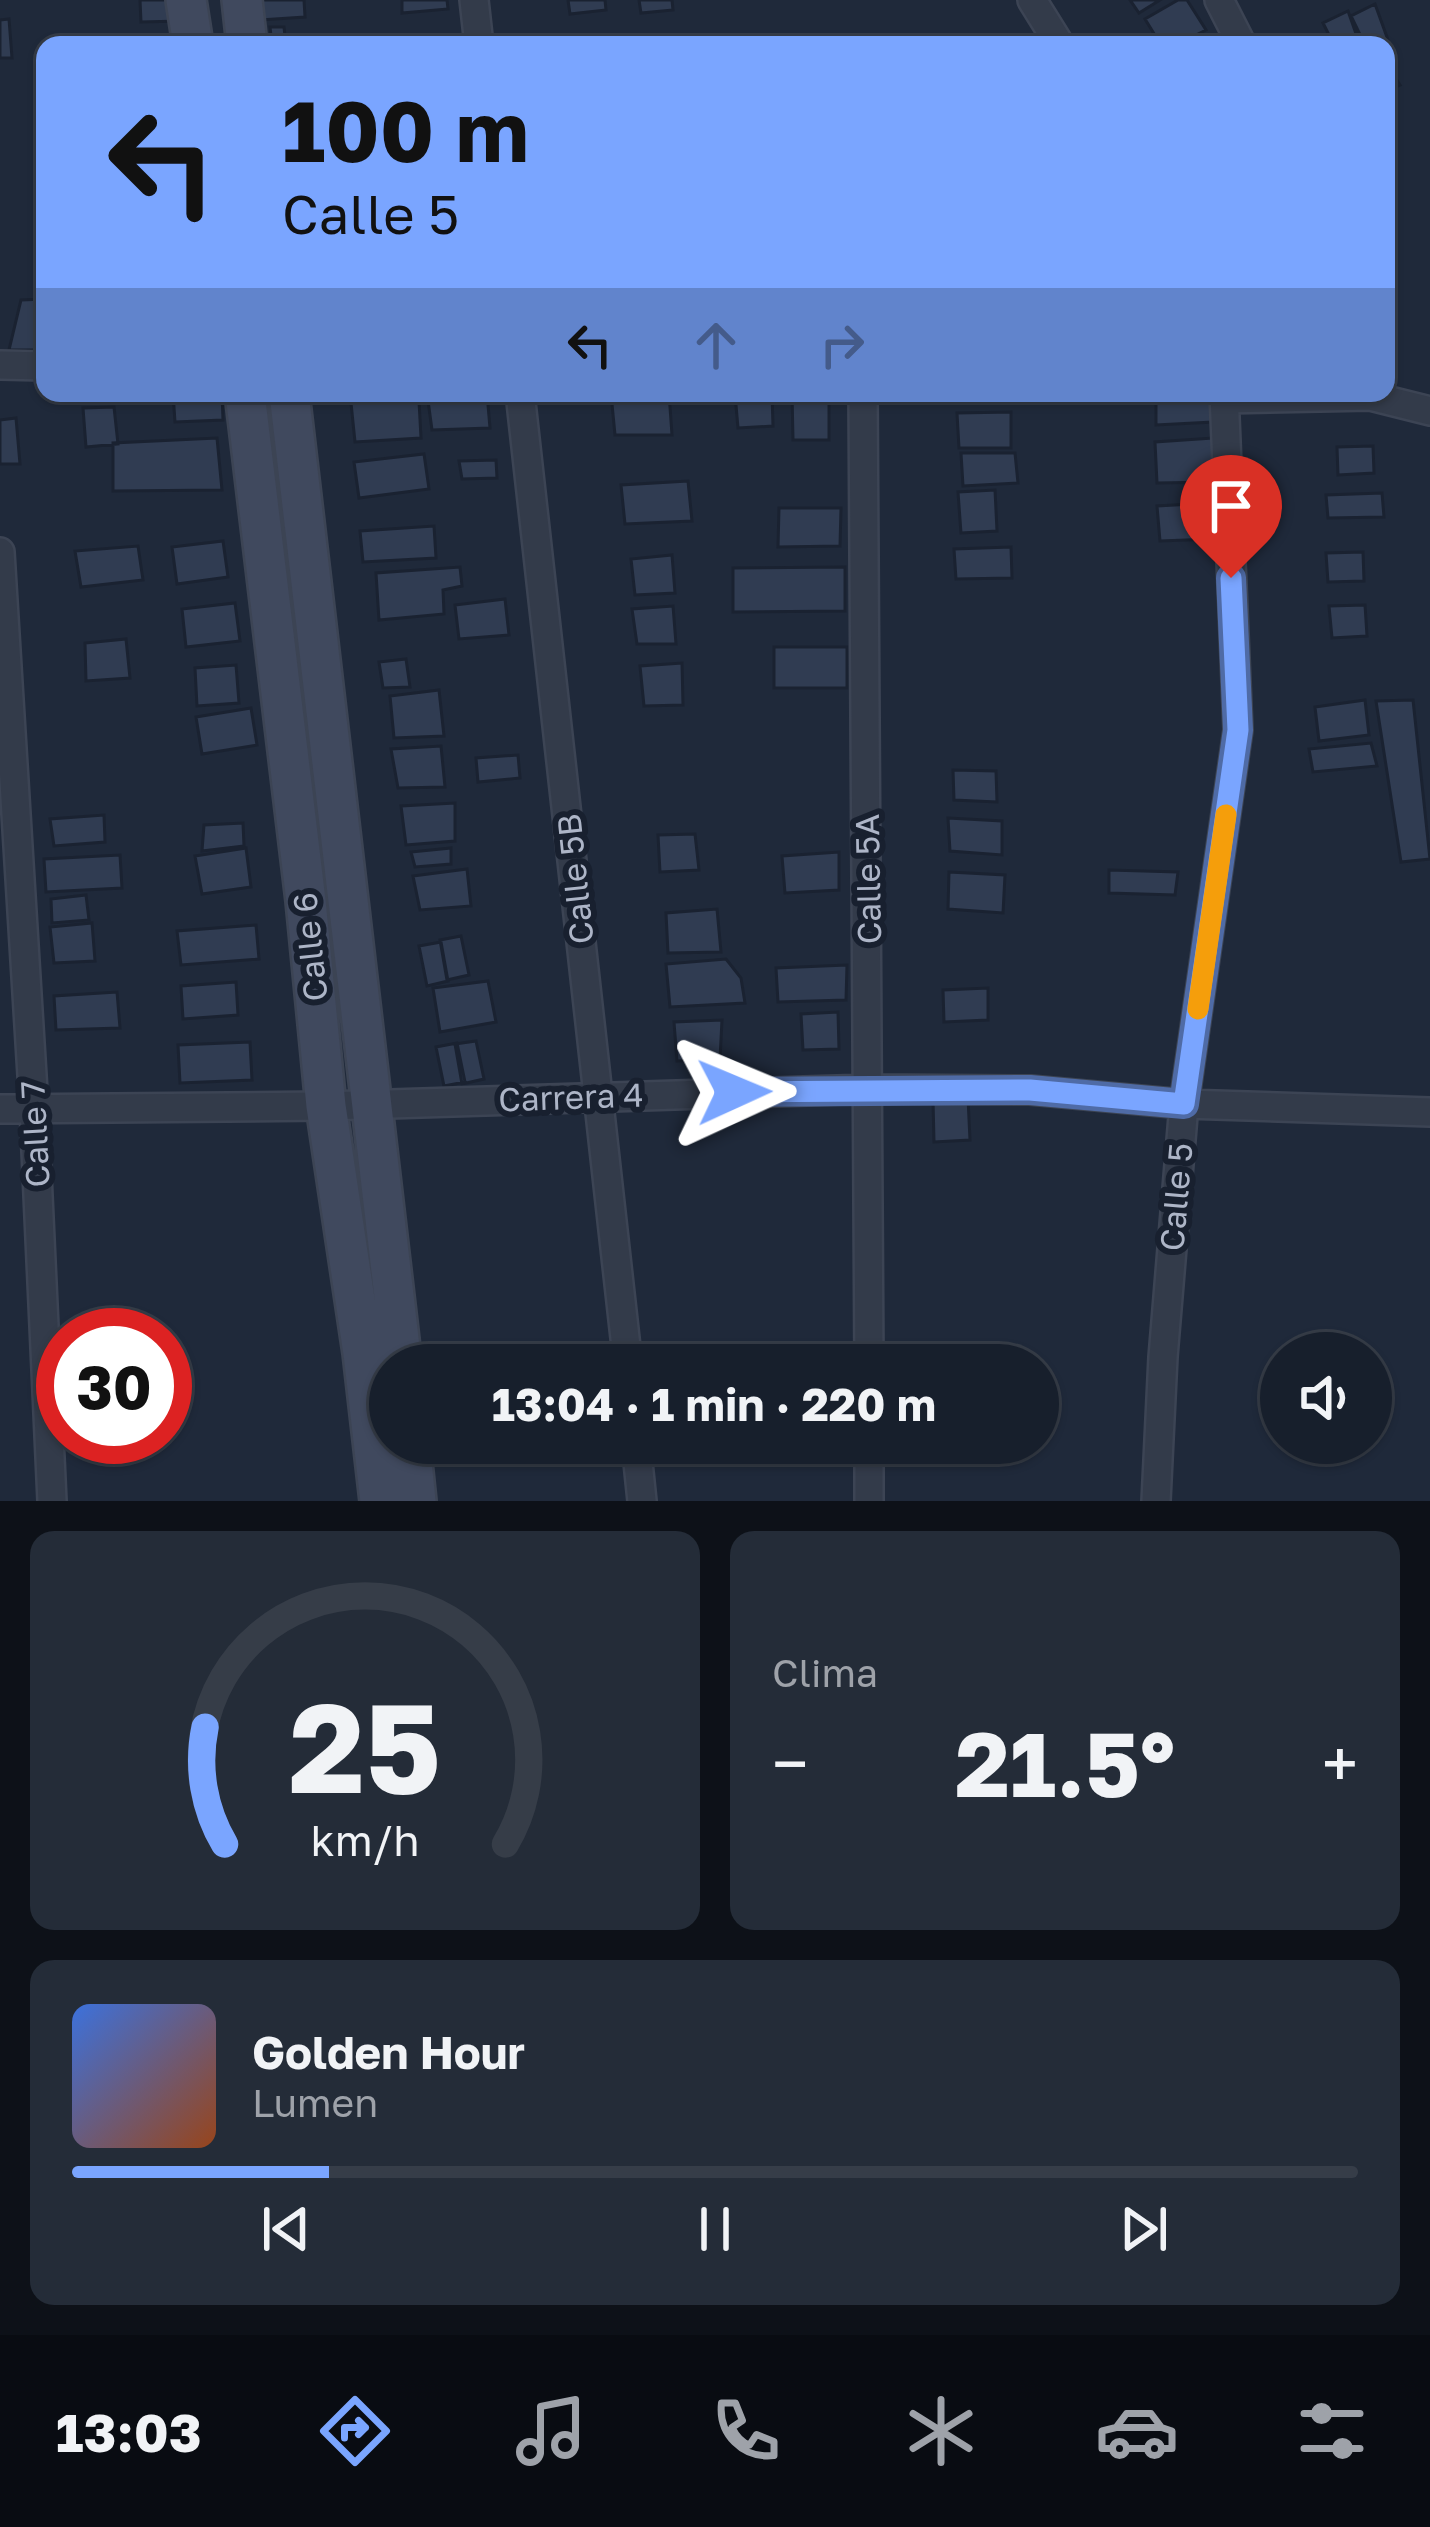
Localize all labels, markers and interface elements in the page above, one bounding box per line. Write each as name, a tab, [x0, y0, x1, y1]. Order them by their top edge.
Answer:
text: 100 m	[282, 80, 529, 180]
icon: left	[84, 84, 240, 240]
text: Calle 5	[282, 181, 459, 246]
icon: left	[557, 312, 623, 378]
icon: ahead	[683, 312, 749, 378]
icon: right	[809, 312, 875, 378]
pin	[1180, 455, 1282, 578]
icon: arrive	[1198, 473, 1264, 539]
street label: Calle 5B	[548, 812, 601, 946]
street label: Calle 5A	[847, 813, 888, 945]
street label: Calle 6	[284, 891, 335, 1003]
position arrow	[671, 1029, 797, 1155]
street label: Carrera 4	[498, 1074, 644, 1119]
street label: Calle 7	[12, 1080, 57, 1188]
street label: Calle 5	[1151, 1141, 1200, 1253]
speed limit sign: 30	[36, 1308, 192, 1464]
map controls	[1260, 1332, 1392, 1464]
button: sound	[1260, 1332, 1392, 1464]
text: 13:04 · 1 min · 220 m	[492, 1377, 936, 1431]
text: Clima	[772, 1649, 878, 1696]
text: 25	[289, 1671, 441, 1820]
text: 21.5°	[955, 1709, 1175, 1817]
text: −	[772, 1723, 808, 1803]
text: +	[1322, 1723, 1358, 1803]
text: km/h	[310, 1813, 420, 1864]
text: Golden Hour	[252, 2025, 525, 2079]
text: Lumen	[252, 2079, 378, 2126]
icon: previous	[253, 2196, 319, 2262]
icon: pause	[682, 2196, 748, 2262]
icon: next	[1111, 2196, 1177, 2262]
icon: directions	[313, 2389, 397, 2473]
icon: music	[509, 2389, 593, 2473]
icon: phone	[704, 2389, 788, 2473]
icon: climate	[899, 2389, 983, 2473]
icon: car	[1095, 2389, 1179, 2473]
icon: filters	[1290, 2389, 1374, 2473]
text: 13:03	[56, 2399, 202, 2464]

